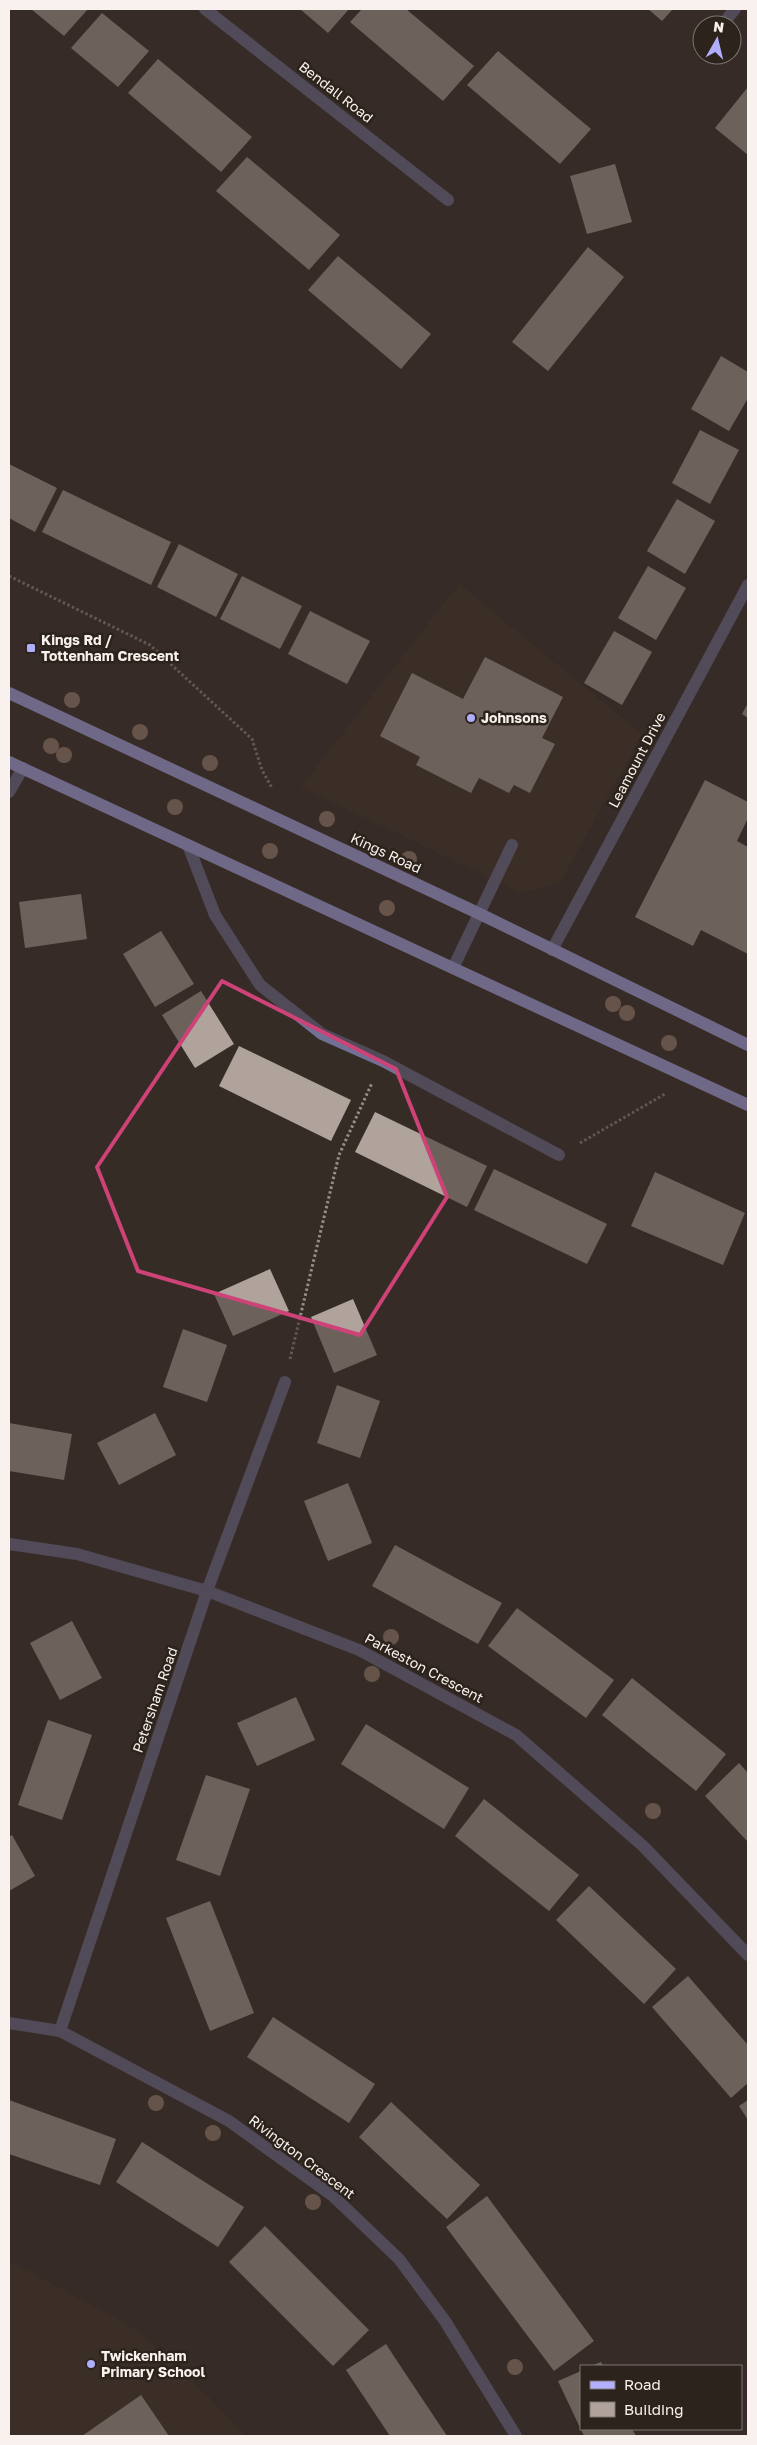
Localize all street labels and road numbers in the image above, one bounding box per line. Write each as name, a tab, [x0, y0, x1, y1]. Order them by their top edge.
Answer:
street label: Bendall Road	[296, 57, 377, 126]
street label: Leamount Drive	[604, 709, 669, 810]
street label: Kings Road	[348, 829, 424, 876]
street label: Parkeston Crescent	[362, 1629, 486, 1706]
street label: Petersham Road	[129, 1645, 181, 1755]
street label: Rivington Crescent	[246, 2111, 359, 2202]

